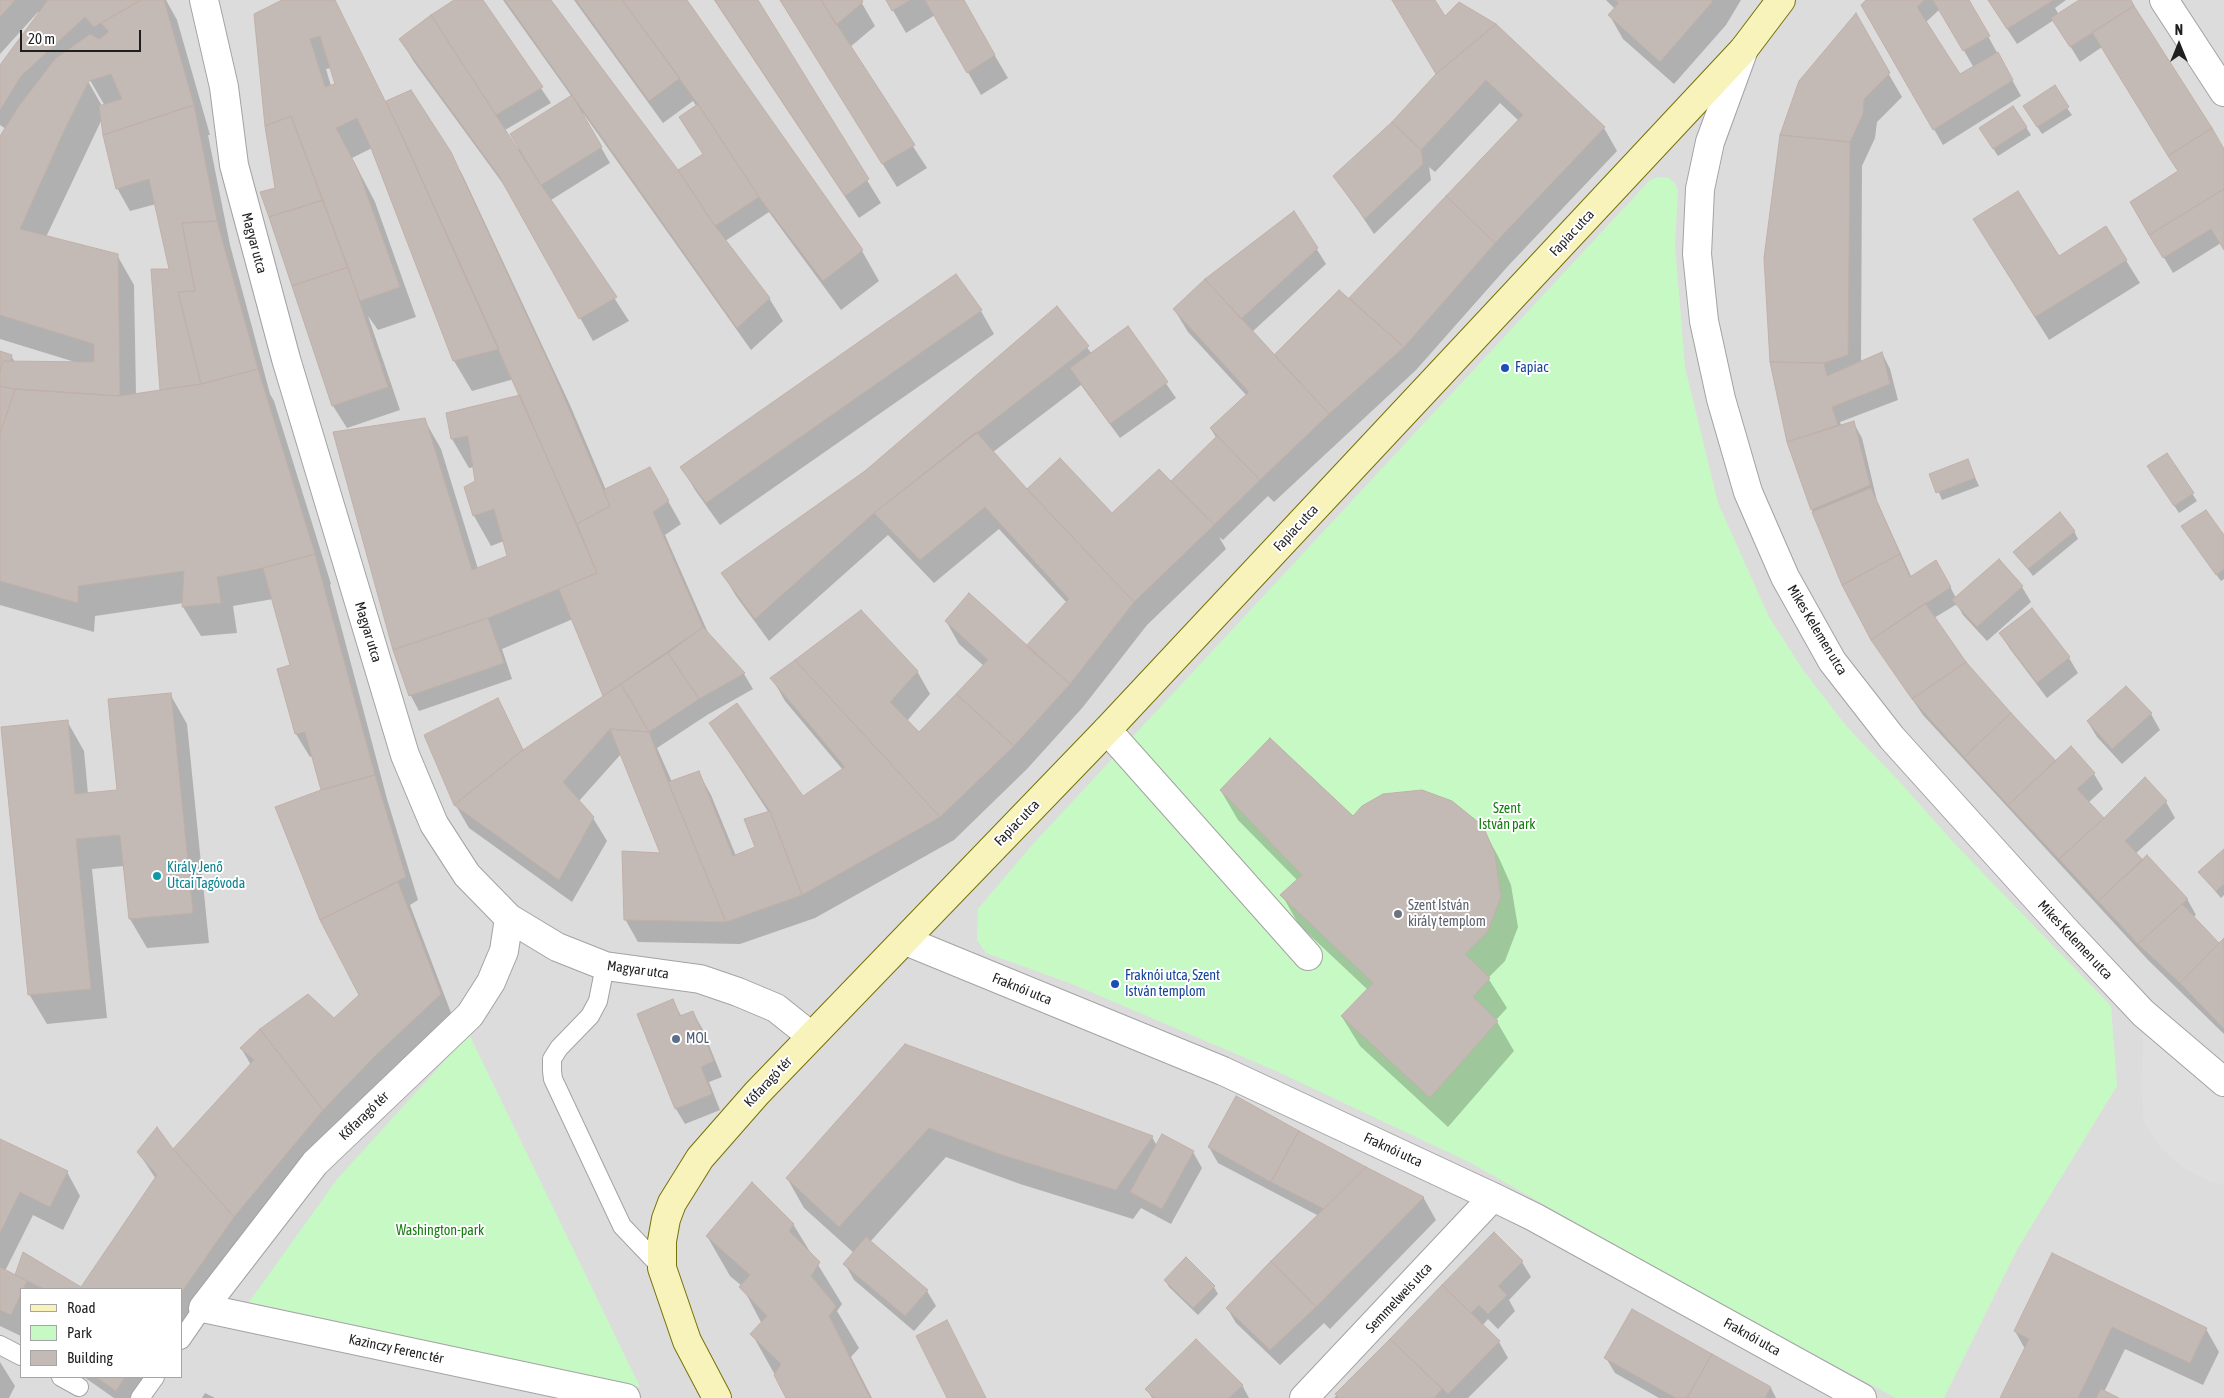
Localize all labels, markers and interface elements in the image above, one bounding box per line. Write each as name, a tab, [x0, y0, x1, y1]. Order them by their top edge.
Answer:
scale bar	[22, 20, 144, 52]
north arrow	[2154, 20, 2204, 70]
text: N	[2175, 22, 2183, 38]
text: 20 m	[28, 30, 55, 47]
street label: Fapiac utca	[1546, 206, 1598, 260]
street label: Magyar utca	[238, 211, 270, 275]
place label: Fapiac	[1515, 360, 1548, 376]
marker: Fapiac	[1499, 362, 1511, 374]
street label: Fapiac utca	[1270, 501, 1322, 555]
street label: Mikes Kelemen utca	[1784, 582, 1850, 678]
street label: Magyar utca	[351, 600, 385, 664]
street label: Fapiac utca	[991, 796, 1043, 850]
park label: Szent István park	[1479, 801, 1535, 834]
place label: Király Jenő Utcai Tagóvoda	[167, 860, 245, 892]
marker: Király Jenő Utcai Tagóvoda	[151, 870, 163, 882]
street label: Mikes Kelemen utca	[2034, 897, 2116, 983]
place label: Szent István király templom	[1408, 898, 1486, 930]
marker: Szent István király templom	[1392, 908, 1404, 920]
street label: Magyar utca	[606, 957, 670, 983]
place label: Fraknói utca, Szent István templom	[1125, 968, 1220, 1000]
street label: Fraknói utca	[990, 969, 1054, 1009]
marker: Fraknói utca, Szent István templom	[1109, 978, 1121, 990]
place label: MOL	[686, 1031, 709, 1047]
marker: MOL	[670, 1033, 682, 1045]
street label: Kőfaragó tér	[741, 1053, 795, 1111]
street label: Kőfaragó tér	[336, 1088, 392, 1144]
street label: Fraknói utca	[1361, 1129, 1425, 1171]
park label: Washington-park	[396, 1223, 484, 1239]
street label: Semmelweis utca	[1362, 1260, 1436, 1336]
legend	[20, 1288, 182, 1378]
text: Road	[67, 1299, 96, 1316]
street label: Fraknói utca	[1720, 1314, 1784, 1360]
text: Park	[67, 1324, 92, 1341]
street label: Kazinczy Ferenc tér	[347, 1331, 445, 1367]
text: Building	[67, 1349, 113, 1366]

